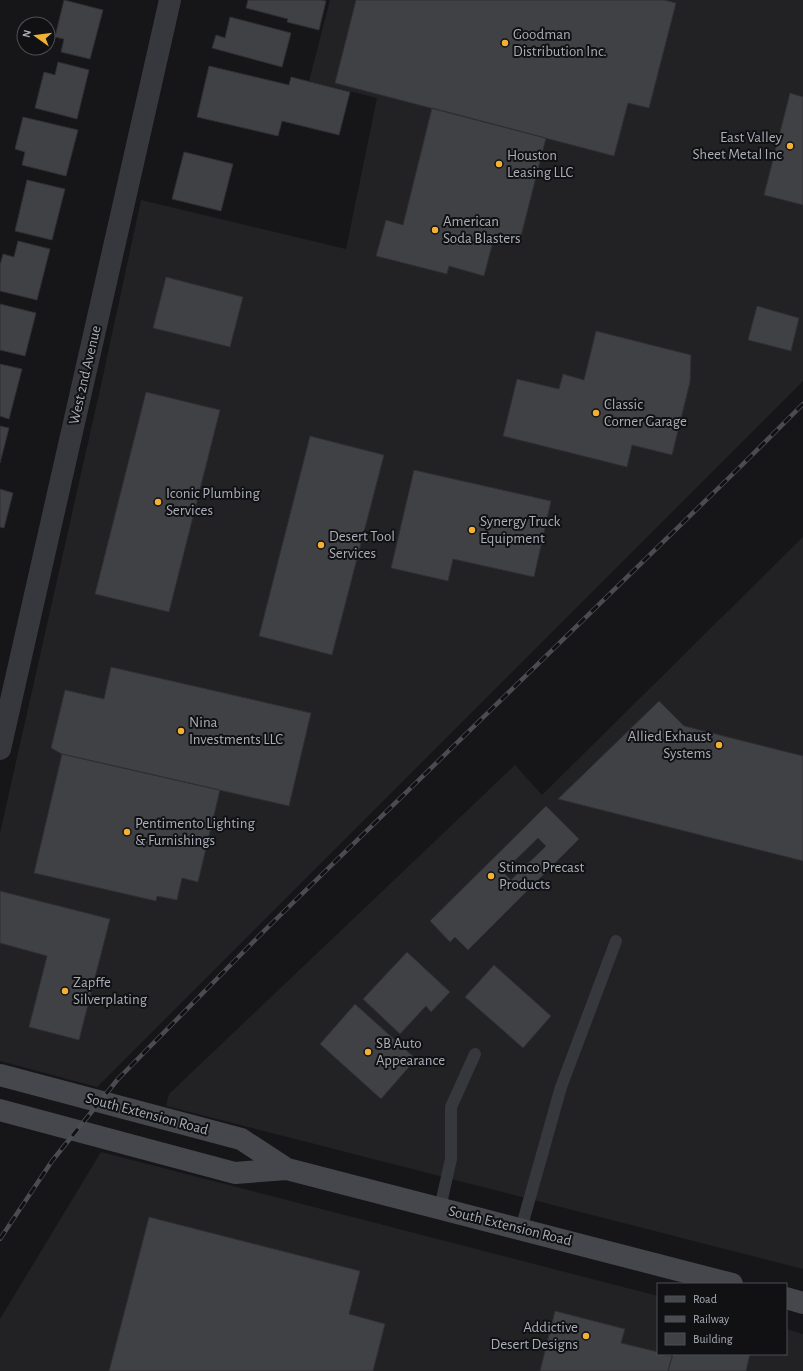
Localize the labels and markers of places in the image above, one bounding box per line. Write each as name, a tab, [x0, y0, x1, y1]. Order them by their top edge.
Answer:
place label: Goodman Distribution Inc.	[513, 27, 607, 59]
marker: Goodman Distribution Inc.	[500, 38, 510, 48]
place label: East Valley Sheet Metal Inc	[692, 130, 783, 162]
marker: East Valley Sheet Metal Inc	[785, 141, 795, 151]
place label: Houston Leasing LLC	[507, 148, 574, 180]
marker: Houston Leasing LLC	[494, 159, 504, 169]
place label: American Soda Blasters	[443, 214, 520, 246]
marker: American Soda Blasters	[430, 225, 440, 235]
place label: Classic Corner Garage	[604, 397, 687, 429]
marker: Classic Corner Garage	[591, 408, 601, 418]
place label: Iconic Plumbing Services	[166, 486, 260, 518]
marker: Iconic Plumbing Services	[153, 497, 163, 507]
place label: Synergy Truck Equipment	[480, 514, 561, 546]
marker: Synergy Truck Equipment	[467, 525, 477, 535]
place label: Desert Tool Services	[329, 529, 395, 561]
marker: Desert Tool Services	[316, 540, 326, 550]
place label: Nina Investments LLC	[189, 715, 283, 747]
marker: Nina Investments LLC	[176, 726, 186, 736]
place label: Allied Exhaust Systems	[628, 729, 711, 761]
marker: Allied Exhaust Systems	[714, 740, 724, 750]
place label: Pentimento Lighting & Furnishings	[135, 816, 255, 848]
marker: Pentimento Lighting & Furnishings	[122, 827, 132, 837]
place label: Stimco Precast Products	[499, 860, 585, 892]
marker: Stimco Precast Products	[486, 871, 496, 881]
place label: Zapffe Silverplating	[73, 975, 148, 1007]
marker: Zapffe Silverplating	[60, 986, 70, 996]
place label: SB Auto Appearance	[376, 1036, 445, 1068]
marker: SB Auto Appearance	[363, 1047, 373, 1057]
place label: Addictive Desert Designs	[490, 1320, 578, 1352]
marker: Addictive Desert Designs	[581, 1331, 591, 1341]

